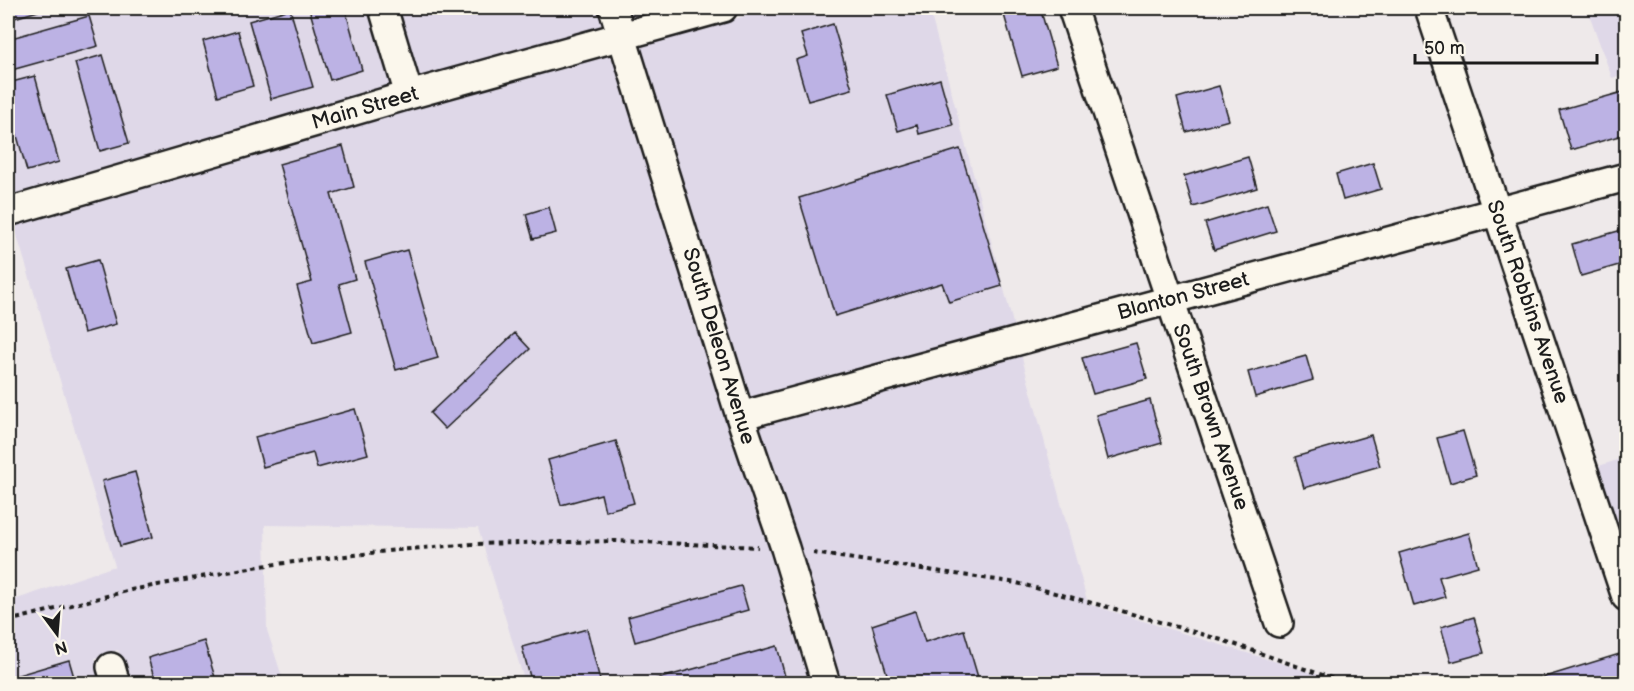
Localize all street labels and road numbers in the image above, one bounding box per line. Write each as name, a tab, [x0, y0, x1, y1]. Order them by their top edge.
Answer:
street label: Main Street	[309, 81, 422, 135]
street label: South Robbins Avenue	[1481, 197, 1575, 407]
street label: South Deleon Avenue	[677, 245, 761, 447]
street label: Blanton Street	[1114, 266, 1252, 326]
street label: South Brown Avenue	[1167, 321, 1255, 513]

